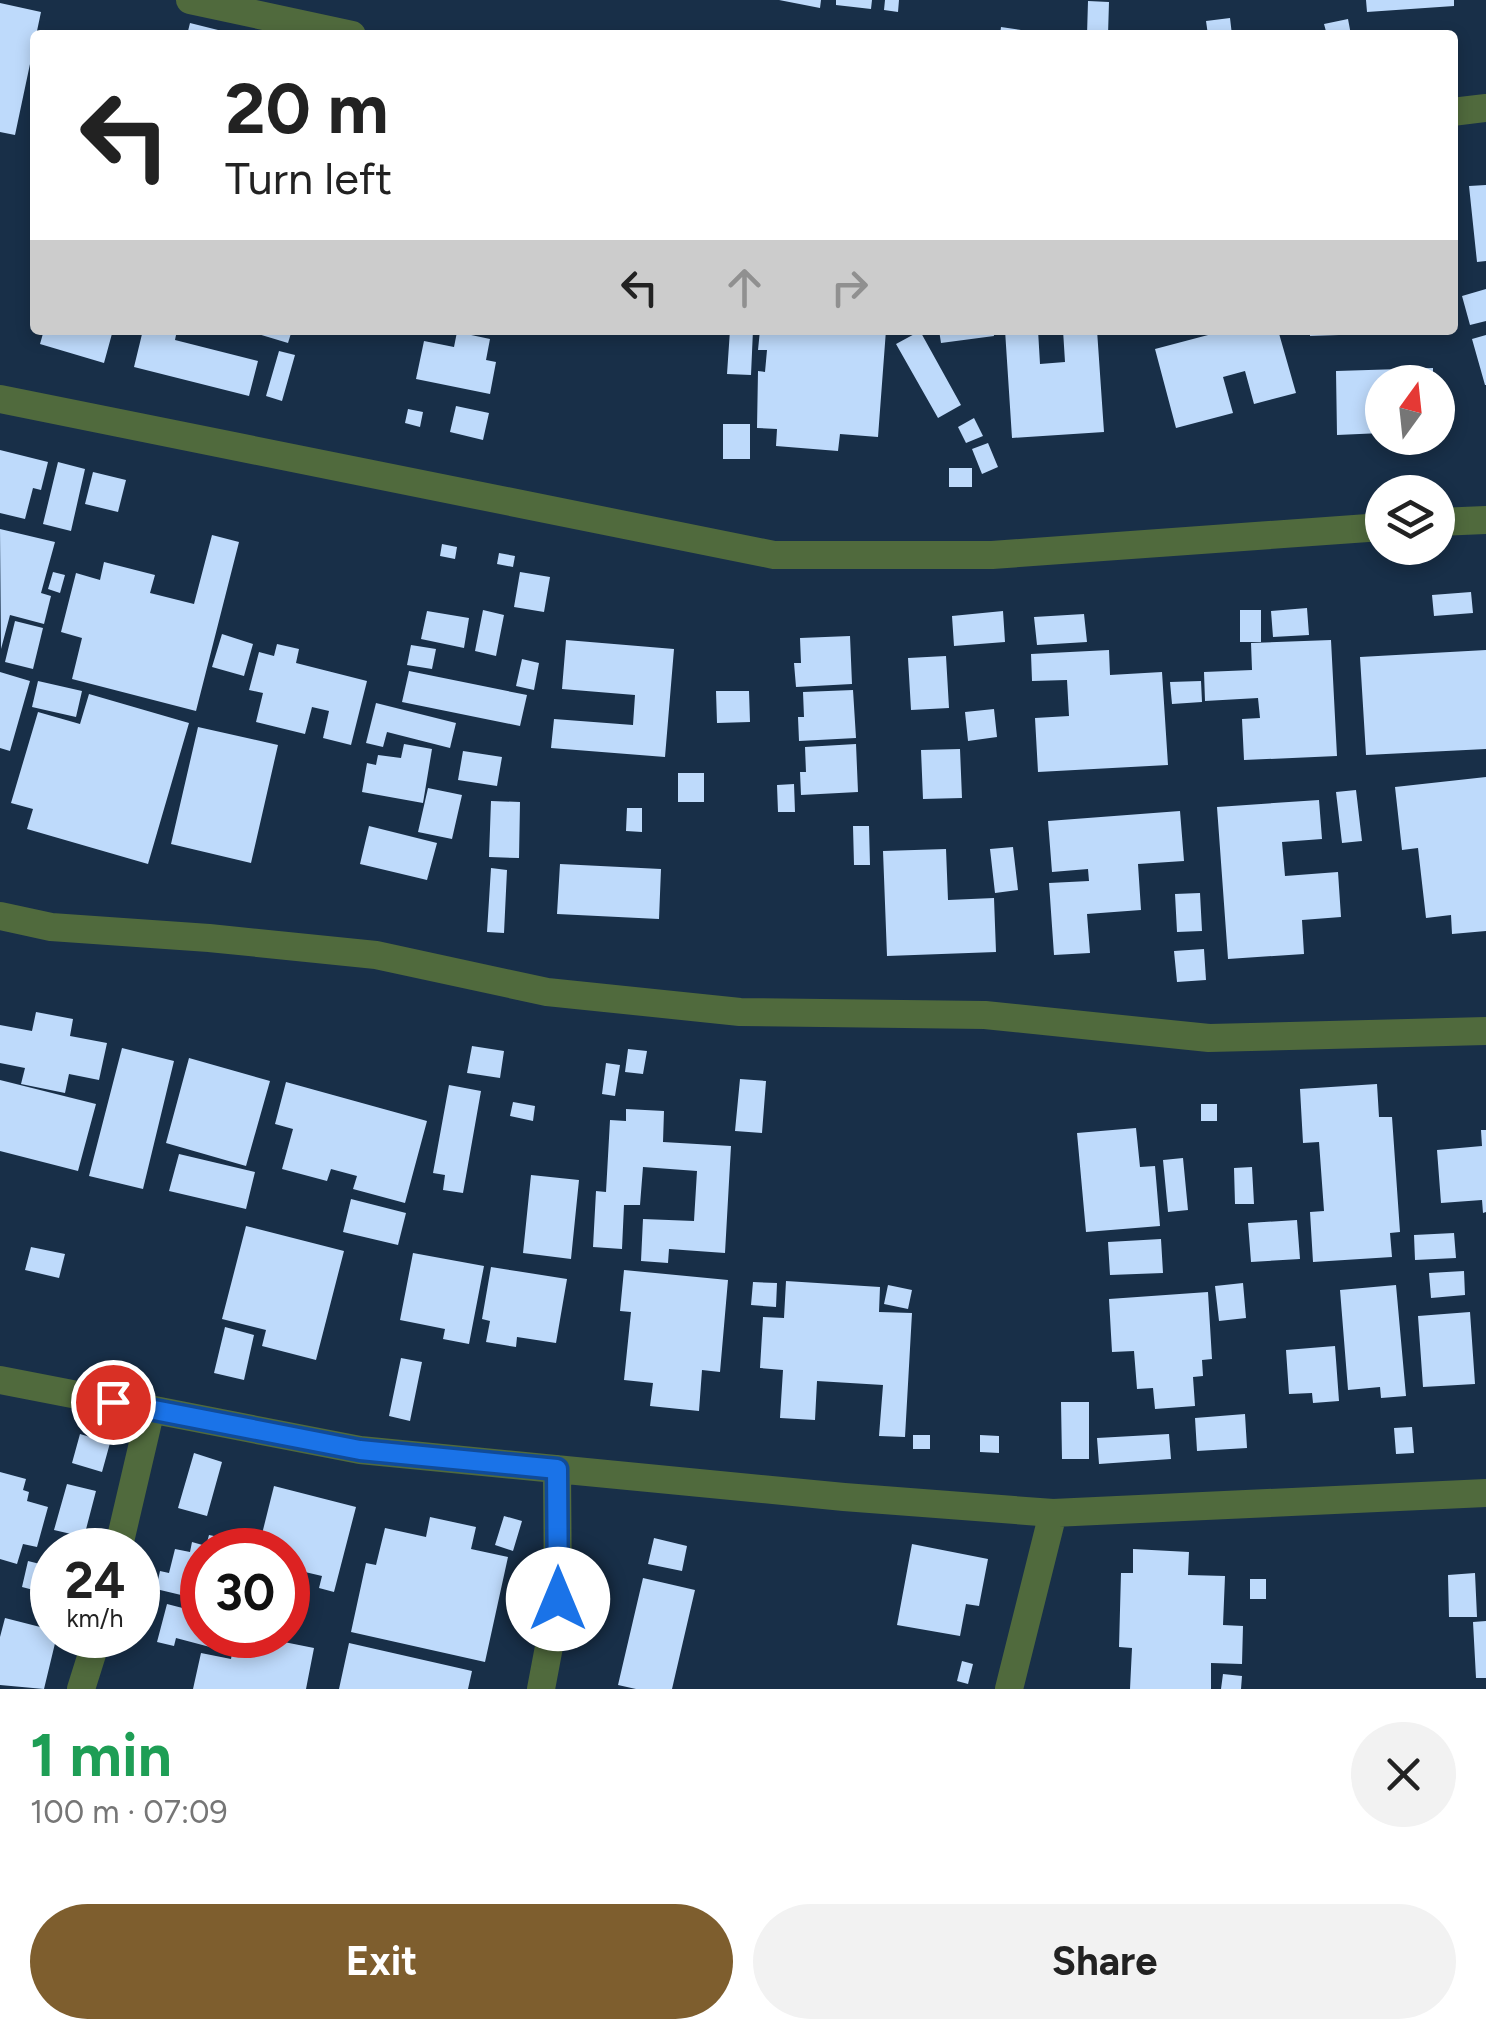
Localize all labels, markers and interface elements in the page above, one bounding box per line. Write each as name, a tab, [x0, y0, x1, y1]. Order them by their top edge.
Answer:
text: 20 m	[225, 66, 389, 151]
icon: left	[60, 70, 190, 200]
text: Turn left	[225, 151, 392, 205]
icon: left	[612, 260, 667, 315]
icon: ahead	[717, 260, 772, 315]
icon: right	[822, 260, 877, 315]
north arrow	[1365, 365, 1455, 455]
map controls	[1365, 365, 1455, 565]
button: layers	[1365, 475, 1455, 565]
pin	[71, 1360, 156, 1445]
icon: arrive	[86, 1375, 141, 1430]
speed limit sign: 30	[180, 1528, 310, 1658]
position arrow	[506, 1547, 610, 1651]
text: 24	[65, 1550, 125, 1611]
text: km/h	[66, 1603, 124, 1633]
text: 1 min	[30, 1719, 172, 1791]
button: close	[1351, 1722, 1456, 1827]
text: 100 m · 07:09	[30, 1793, 228, 1831]
button: Exit	[30, 1904, 733, 2019]
button: Share	[753, 1904, 1456, 2019]

